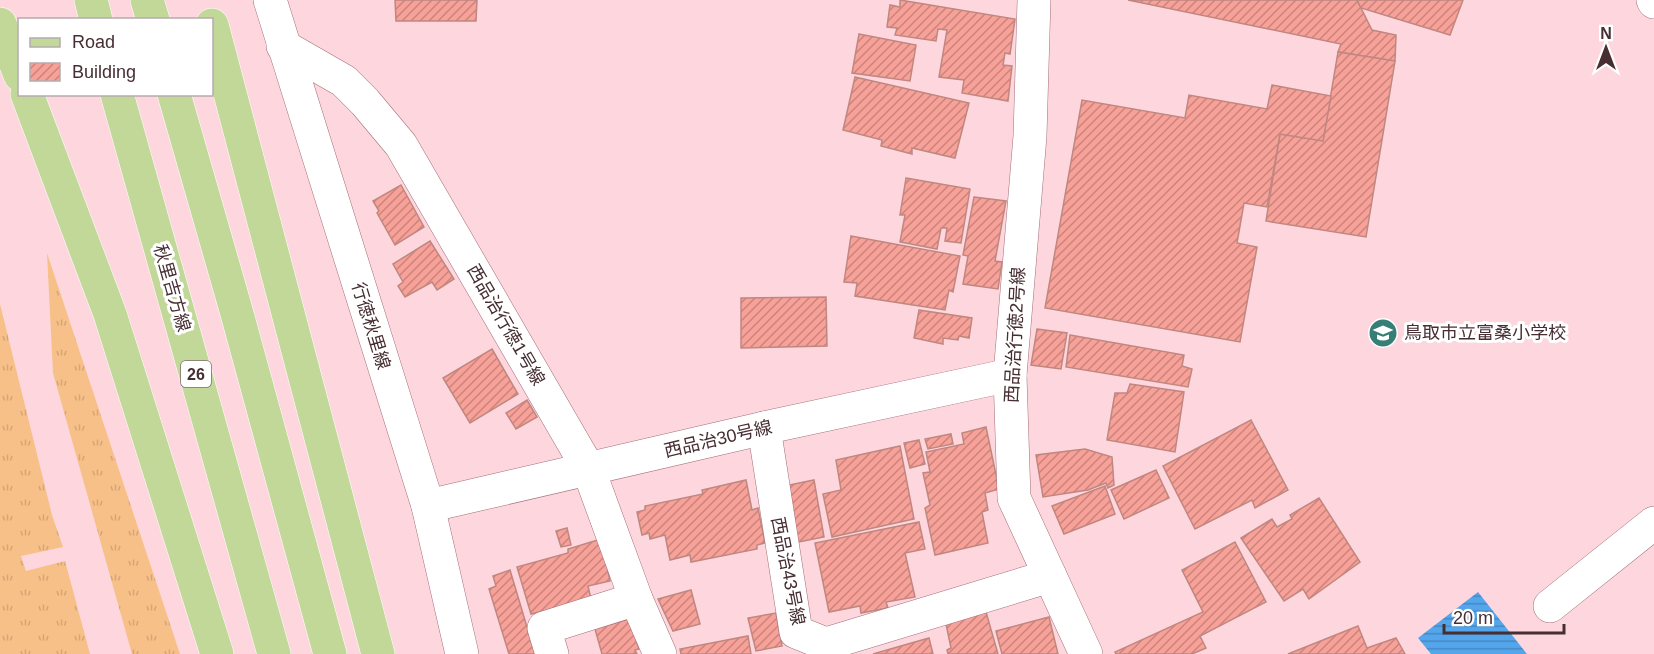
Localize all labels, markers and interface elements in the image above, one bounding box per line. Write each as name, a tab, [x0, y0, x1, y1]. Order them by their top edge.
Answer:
legend	[18, 18, 213, 96]
north arrow	[1576, 18, 1636, 78]
text: N	[1600, 25, 1612, 42]
text: Road	[72, 32, 115, 52]
text: Building	[72, 62, 136, 82]
street label: 秋里吉方線	[150, 242, 194, 334]
street label: 西品治行徳1号線	[463, 261, 549, 389]
street label: 西品治行徳2号線	[1001, 267, 1029, 403]
street label: 行徳秋里線	[348, 280, 394, 372]
school or university icon: 鳥取市立富桑小学校	[1367, 317, 1399, 349]
place label: 鳥取市立富桑小学校	[1404, 323, 1566, 343]
road number: 26	[181, 361, 211, 387]
street label: 西品治30号線	[662, 417, 774, 461]
street label: 西品治43号線	[768, 515, 808, 627]
scale bar	[1444, 597, 1564, 635]
text: 20 m	[1453, 608, 1493, 628]

